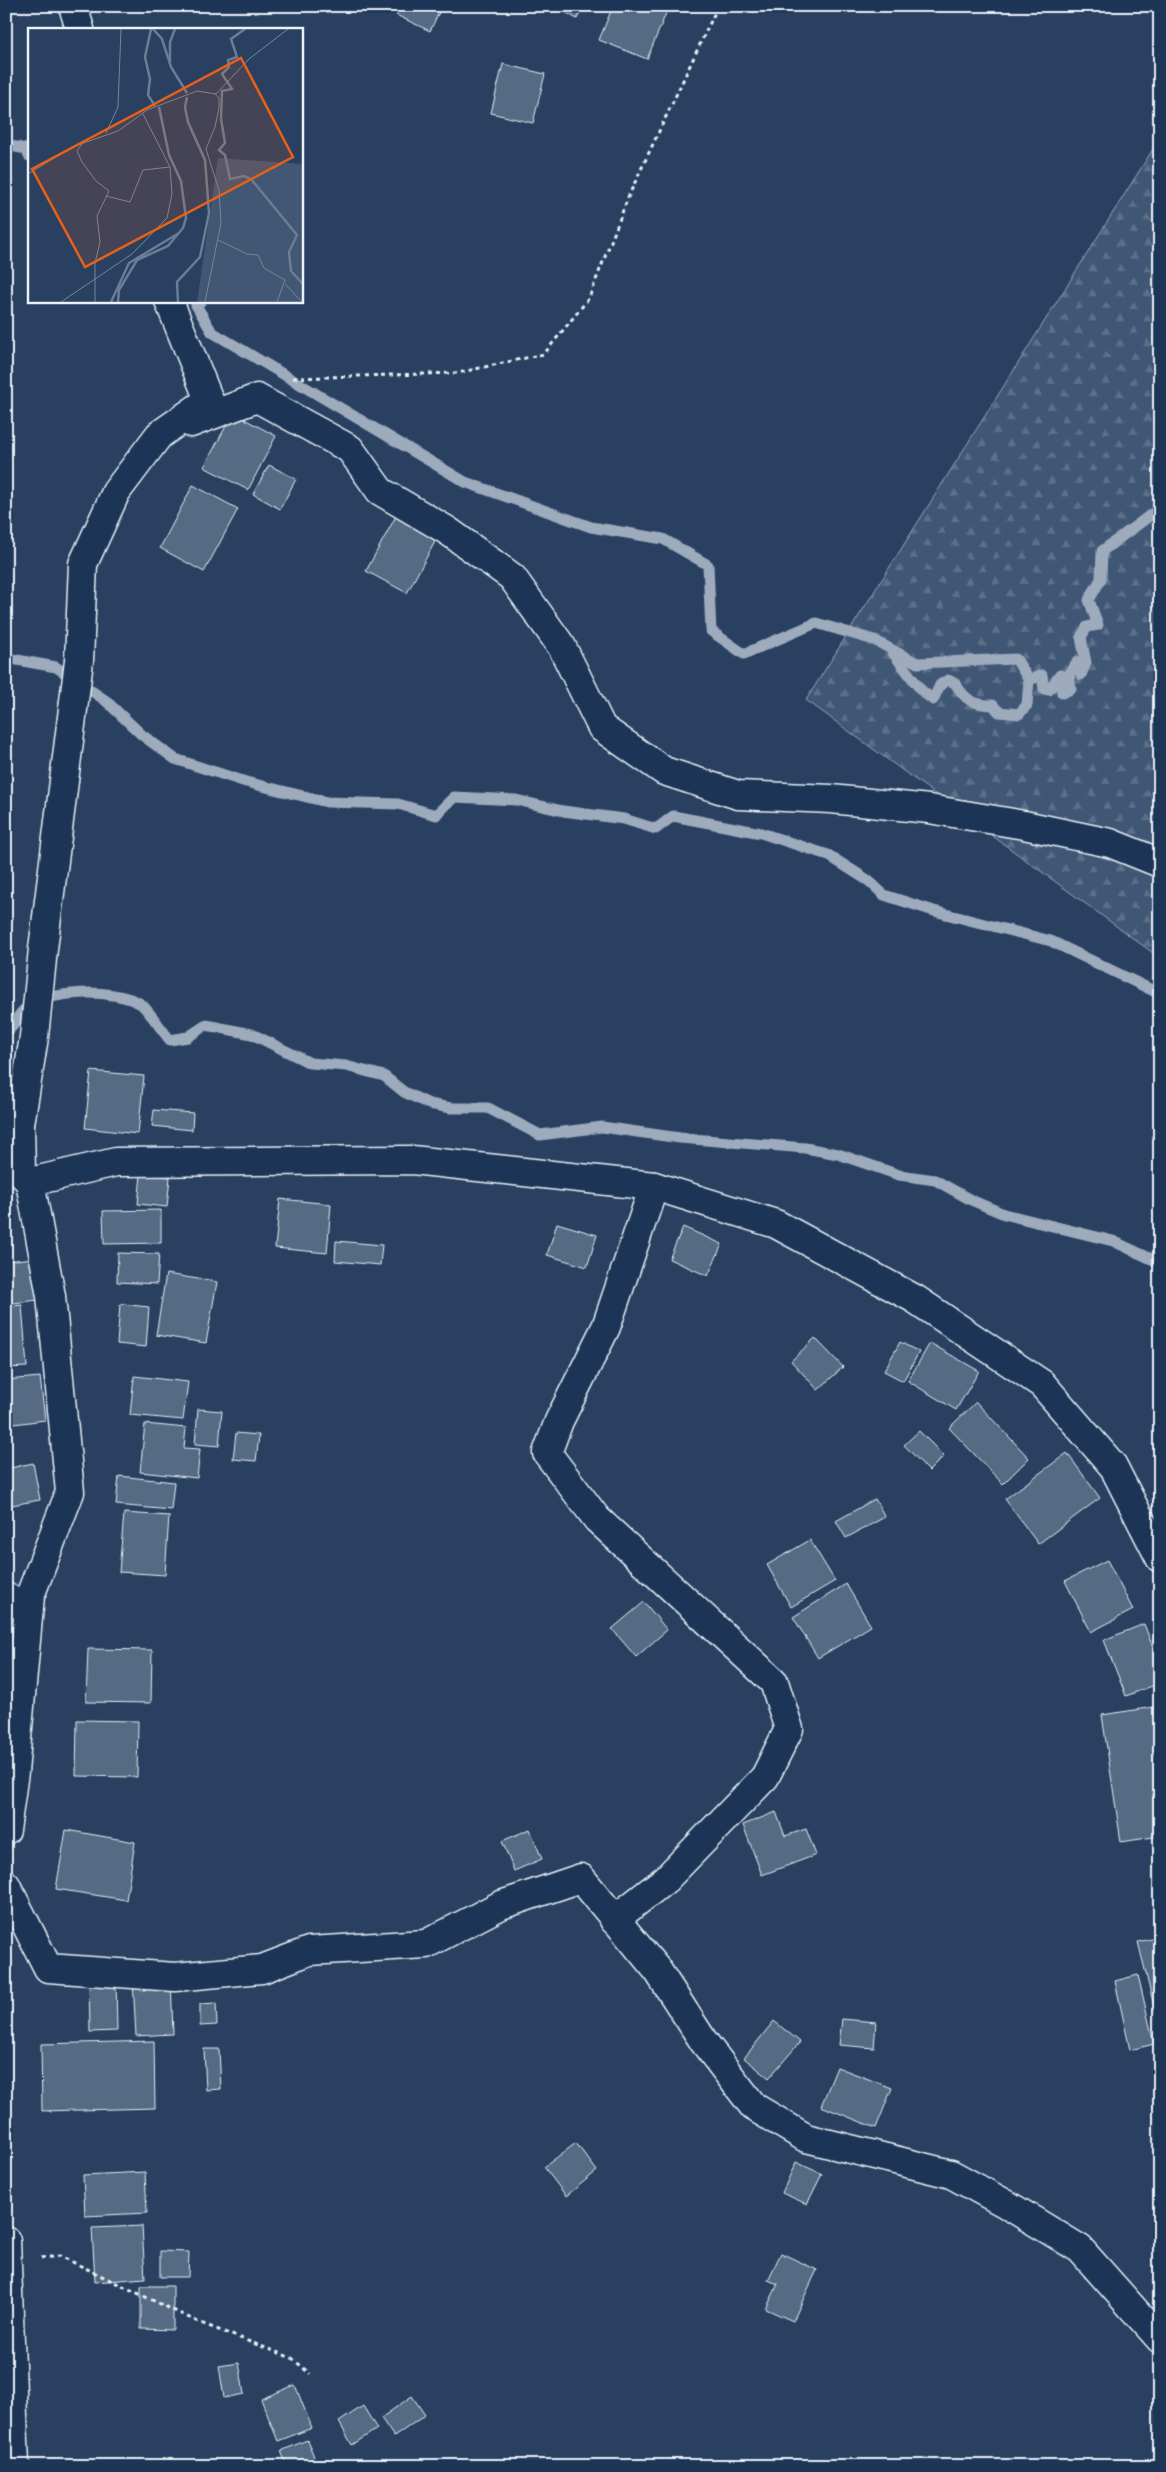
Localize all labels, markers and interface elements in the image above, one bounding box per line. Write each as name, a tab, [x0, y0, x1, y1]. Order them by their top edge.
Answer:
inset map	[28, 28, 302, 302]

